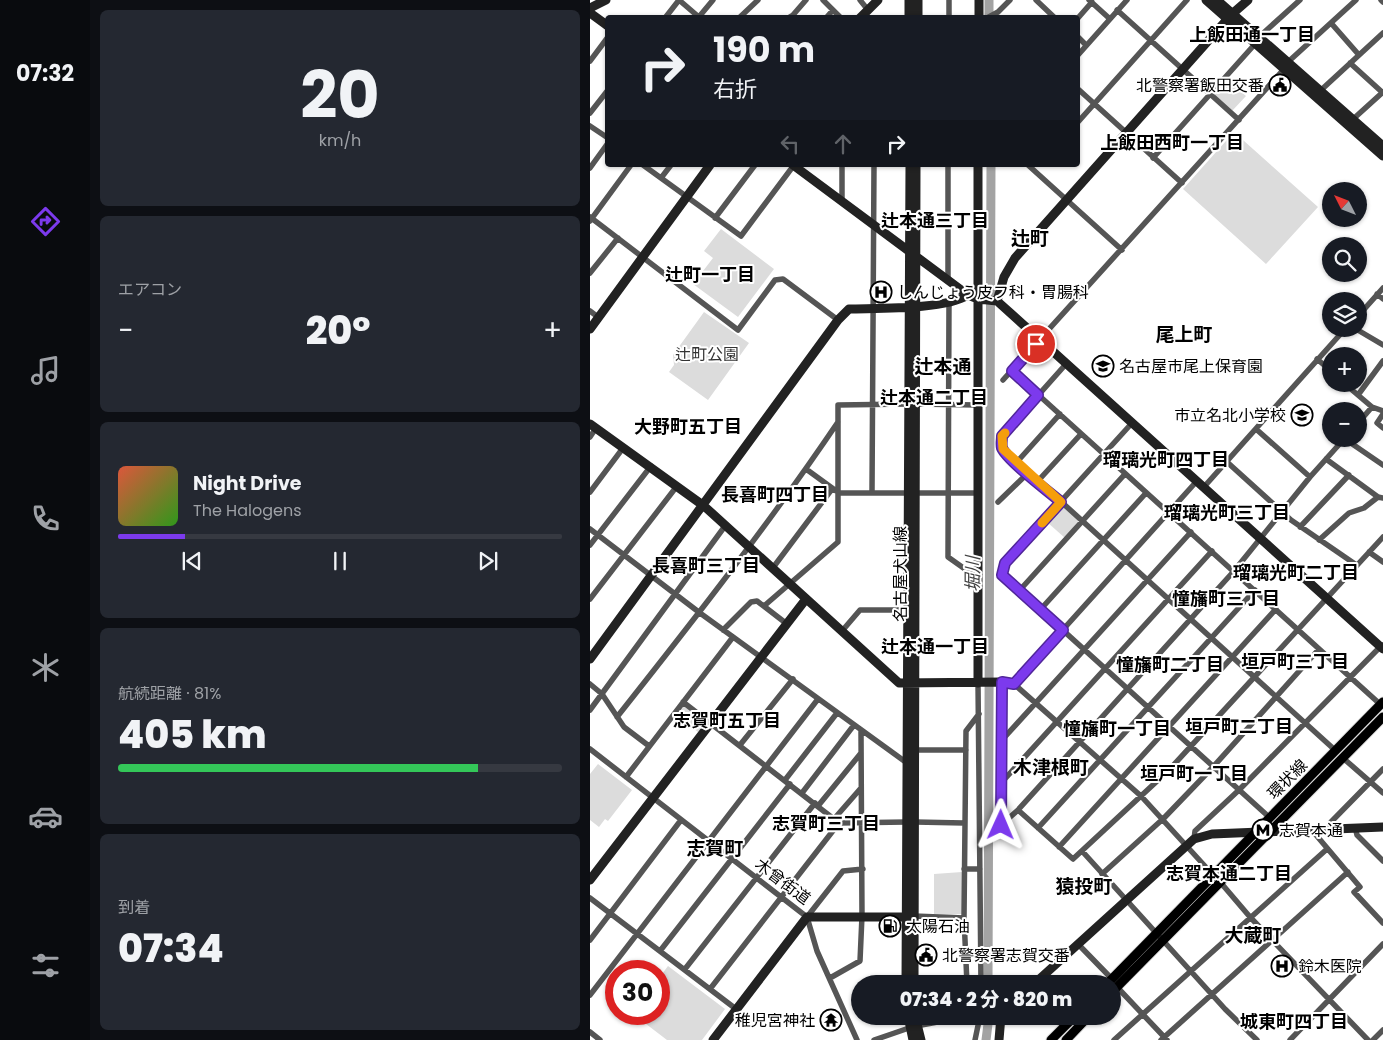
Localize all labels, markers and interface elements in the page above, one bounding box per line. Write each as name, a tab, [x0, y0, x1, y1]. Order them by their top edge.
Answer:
district label: 上飯田通一丁目	[1189, 22, 1315, 47]
text: 190 m	[713, 25, 815, 74]
icon: right	[630, 35, 695, 100]
text: 20	[300, 50, 380, 141]
text: 07:32	[16, 58, 74, 89]
public building icon: 北警察署飯田交番	[1268, 73, 1292, 97]
text: 右折	[713, 74, 757, 105]
place label: 北警察署飯田交番	[1136, 74, 1264, 97]
text: km/h	[319, 129, 361, 152]
icon: left	[776, 130, 804, 158]
icon: ahead	[829, 130, 857, 158]
icon: right	[882, 130, 910, 158]
district label: 上飯田西町一丁目	[1100, 130, 1244, 155]
north arrow	[1322, 182, 1368, 228]
map controls	[1322, 182, 1367, 447]
icon: directions	[28, 204, 63, 239]
district label: 辻本通三丁目	[881, 208, 989, 233]
district label: 辻町	[1011, 225, 1049, 252]
button: search	[1322, 237, 1367, 282]
district label: 辻町一丁目	[665, 262, 755, 287]
text: エアコン	[118, 278, 182, 301]
hospital icon: しんじょう皮フ科・胃腸科	[869, 280, 893, 304]
place label: しんじょう皮フ科・胃腸科	[897, 281, 1089, 304]
button: layers	[1322, 292, 1367, 337]
text: 20°	[306, 304, 371, 357]
text: −	[118, 311, 133, 350]
text: +	[543, 311, 562, 350]
district label: 尾上町	[1155, 321, 1213, 348]
pin	[1015, 323, 1057, 365]
icon: arrive	[1022, 330, 1050, 358]
park label: 辻町公園	[675, 343, 739, 366]
button: +	[1322, 347, 1367, 392]
icon: music	[28, 353, 63, 388]
district label: 辻本通	[914, 353, 972, 380]
school or university icon: 名古屋市尾上保育園	[1091, 354, 1115, 378]
place label: 名古屋市尾上保育園	[1119, 355, 1263, 378]
district label: 辻本通二丁目	[880, 385, 988, 410]
button: −	[1322, 402, 1367, 447]
school or university icon: 市立名北小学校	[1290, 403, 1314, 427]
place label: 市立名北小学校	[1174, 404, 1286, 427]
district label: 大野町五丁目	[634, 414, 742, 439]
district label: 瑠璃光町四丁目	[1103, 447, 1229, 472]
text: Night Drive	[193, 470, 302, 497]
district label: 長喜町四丁目	[721, 482, 829, 507]
text: The Halogens	[193, 499, 301, 522]
district label: 瑠璃光町三丁目	[1164, 500, 1290, 525]
icon: phone	[28, 501, 63, 536]
street label: 名古屋犬山線	[889, 526, 912, 622]
icon: previous	[178, 547, 206, 575]
icon: pause	[326, 547, 354, 575]
icon: next	[474, 547, 502, 575]
district label: 長喜町三丁目	[652, 553, 760, 578]
water label: 堀川	[960, 554, 985, 592]
district label: 瑠璃光町二丁目	[1233, 560, 1359, 585]
district label: 憧旛町三丁目	[1172, 586, 1280, 611]
district label: 辻本通一丁目	[881, 634, 989, 659]
district label: 垣戸町三丁目	[1241, 649, 1349, 674]
icon: climate	[28, 650, 63, 685]
district label: 憧旛町二丁目	[1116, 652, 1224, 677]
text: 航続距離 · 81%	[118, 682, 221, 705]
text: 405 km	[118, 708, 267, 761]
district label: 志賀町五丁目	[673, 708, 781, 733]
district label: 垣戸町二丁目	[1185, 714, 1293, 739]
district label: 憧旛町一丁目	[1063, 716, 1171, 741]
district label: 木津根町	[1013, 754, 1089, 781]
street label: 環状線	[1262, 754, 1312, 804]
district label: 垣戸町一丁目	[1140, 761, 1248, 786]
position arrow	[974, 798, 1026, 850]
icon: car	[28, 799, 63, 834]
district label: 志賀町三丁目	[772, 811, 880, 836]
metro station icon: 志賀本通	[1251, 818, 1275, 842]
place label: 志賀本通	[1279, 819, 1343, 842]
district label: 志賀町	[686, 835, 744, 862]
street label: 木曾街道	[750, 853, 815, 910]
district label: 志賀本通二丁目	[1166, 861, 1292, 886]
district label: 猿投町	[1055, 873, 1113, 900]
text: 到着	[118, 896, 150, 919]
fuel station icon: 太陽石油	[878, 914, 902, 938]
place label: 太陽石油	[906, 915, 970, 938]
text: 07:34	[118, 922, 224, 975]
district label: 大蔵町	[1224, 922, 1282, 949]
public building icon: 北警察署志賀交番	[914, 943, 938, 967]
place label: 北警察署志賀交番	[942, 944, 1070, 967]
icon: filters	[28, 948, 63, 983]
hospital icon: 鈴木医院	[1270, 954, 1294, 978]
place label: 鈴木医院	[1298, 955, 1362, 978]
speed limit sign: 30	[605, 960, 670, 1025]
text: 07:34 · 2 分 · 820 m	[900, 986, 1072, 1013]
temple icon: 稚児宮神社	[819, 1008, 843, 1032]
place label: 稚児宮神社	[735, 1009, 815, 1032]
district label: 城東町四丁目	[1240, 1009, 1348, 1034]

